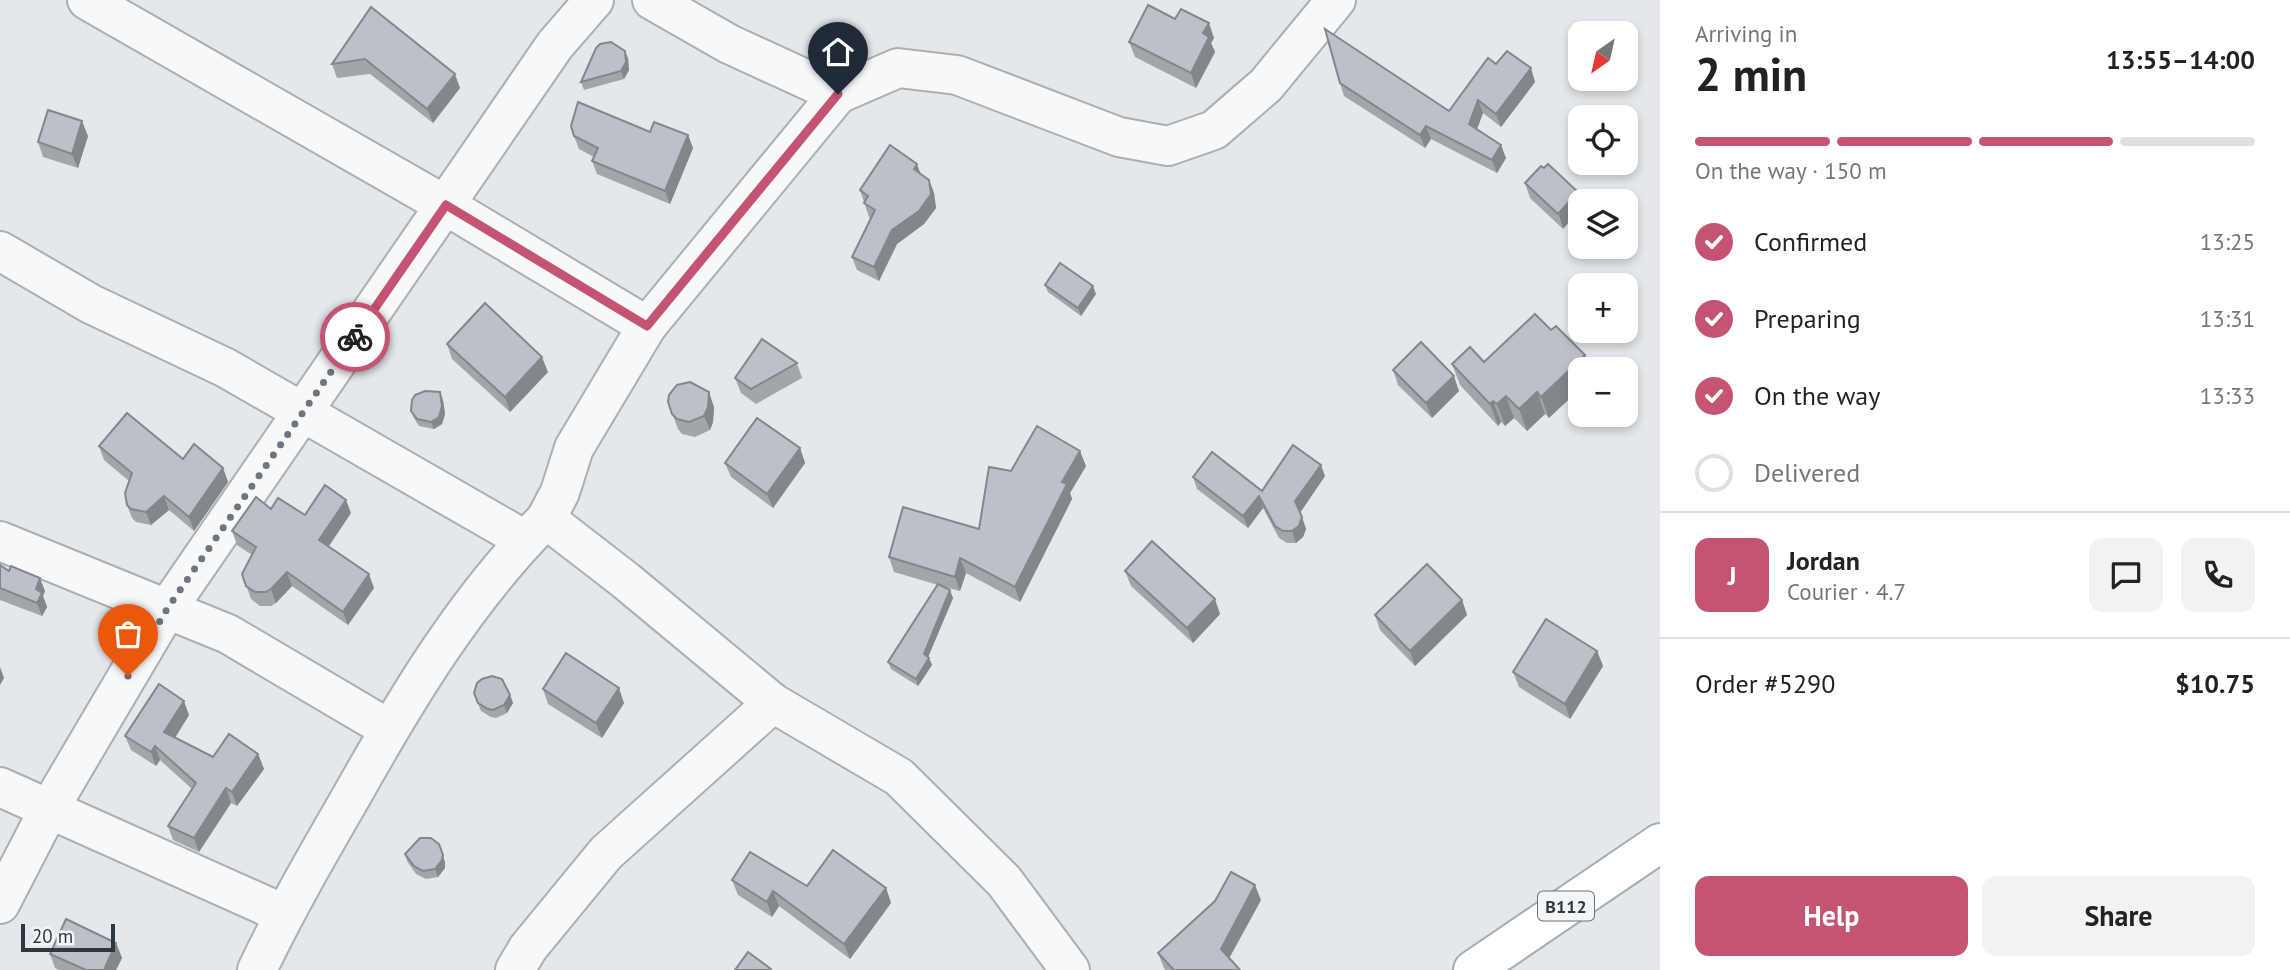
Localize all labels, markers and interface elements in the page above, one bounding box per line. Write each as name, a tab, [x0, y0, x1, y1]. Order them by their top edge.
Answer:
text: Arriving in	[1695, 19, 1797, 48]
north arrow	[1568, 21, 1638, 91]
map controls	[1568, 21, 1638, 427]
pin	[808, 22, 868, 94]
icon: home	[819, 33, 857, 71]
text: 13:55–14:00	[2106, 43, 2255, 76]
text: 2 min	[1695, 44, 1807, 104]
button: locate	[1568, 105, 1638, 175]
text: On the way · 150 m	[1695, 156, 1887, 185]
button: layers	[1568, 189, 1638, 259]
icon: check	[1695, 223, 1733, 261]
text: Confirmed	[1754, 225, 1867, 258]
text: 13:25	[2200, 227, 2255, 256]
button: +	[1568, 273, 1638, 343]
icon: check	[1695, 300, 1733, 338]
courier	[320, 302, 390, 372]
text: Preparing	[1754, 302, 1861, 335]
text: 13:31	[2200, 304, 2255, 333]
icon: bike	[336, 318, 374, 356]
button: −	[1568, 357, 1638, 427]
icon: check	[1695, 377, 1733, 415]
text: On the way	[1754, 379, 1880, 412]
text: 13:33	[2200, 381, 2255, 410]
text: Delivered	[1754, 456, 1860, 489]
button: chat	[2089, 538, 2163, 612]
button: phone	[2181, 538, 2255, 612]
text: Jordan	[1787, 544, 1860, 577]
text: J	[1728, 559, 1736, 592]
text: Courier · 4.7	[1787, 577, 1906, 606]
pin	[98, 604, 158, 676]
icon: bag	[109, 615, 147, 653]
text: Order #5290	[1695, 667, 1835, 700]
text: $10.75	[2175, 667, 2255, 700]
button: Help	[1695, 876, 1968, 956]
button: Share	[1982, 876, 2255, 956]
road number: B112	[1538, 891, 1594, 920]
scale bar	[21, 921, 116, 953]
text: 20 m	[32, 924, 73, 948]

